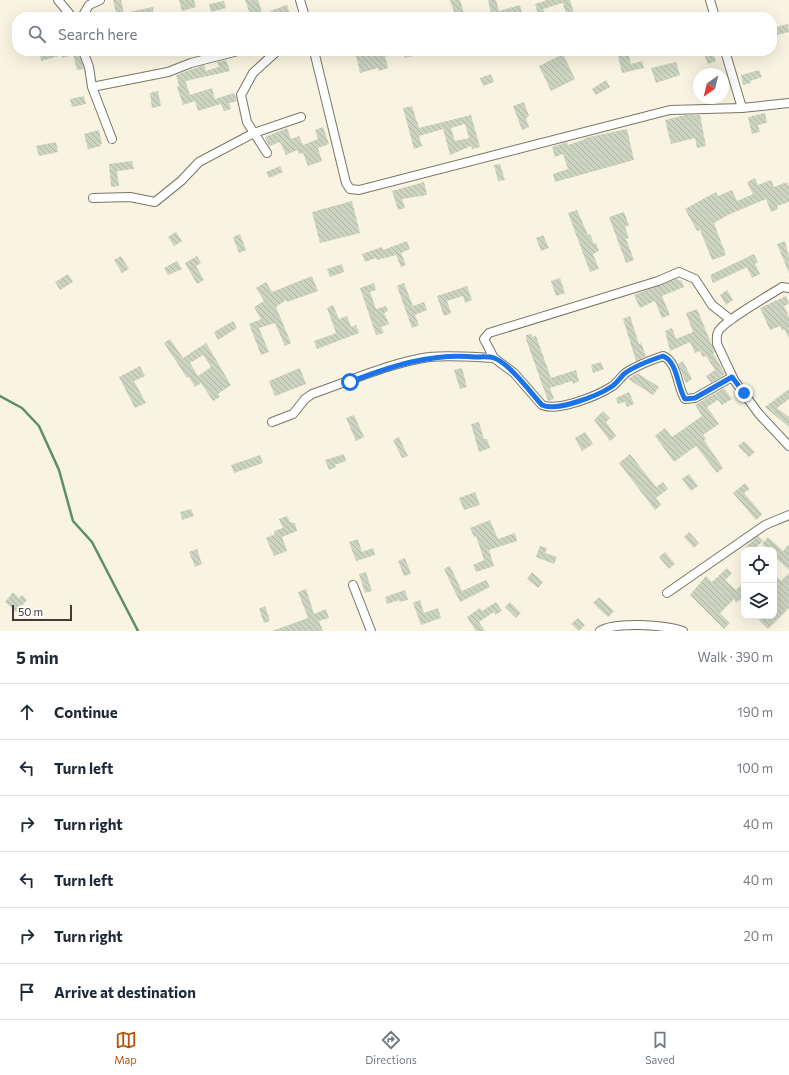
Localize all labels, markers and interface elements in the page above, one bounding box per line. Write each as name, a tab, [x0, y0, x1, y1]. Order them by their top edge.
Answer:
search box	[12, 12, 777, 56]
icon: search	[26, 23, 48, 45]
text: Search here	[58, 25, 137, 43]
north arrow	[693, 68, 729, 104]
route start	[341, 373, 359, 391]
route end	[735, 384, 753, 402]
map controls	[741, 547, 777, 619]
button: locate	[741, 547, 777, 583]
button: layers	[741, 583, 777, 619]
scale bar	[12, 603, 72, 622]
text: 50 m	[18, 605, 43, 618]
text: 5 min	[16, 647, 59, 668]
text: Walk · 390 m	[698, 649, 773, 665]
icon: ahead	[16, 701, 38, 723]
text: Continue	[54, 703, 118, 721]
text: 190 m	[737, 704, 773, 720]
icon: left	[16, 757, 38, 779]
text: Turn left	[54, 759, 113, 777]
text: 100 m	[737, 760, 773, 776]
icon: right	[16, 813, 38, 835]
text: Turn right	[54, 815, 123, 833]
text: 40 m	[743, 816, 773, 832]
icon: left	[16, 869, 38, 891]
text: Turn left	[54, 871, 113, 889]
text: 40 m	[743, 872, 773, 888]
icon: right	[16, 925, 38, 947]
text: Turn right	[54, 927, 123, 945]
text: 20 m	[744, 928, 773, 944]
icon: arrive	[16, 981, 38, 1003]
text: Arrive at destination	[54, 983, 196, 1001]
tab: Map	[114, 1029, 137, 1066]
tab: Directions	[365, 1029, 417, 1066]
tab: Saved	[645, 1029, 675, 1066]

